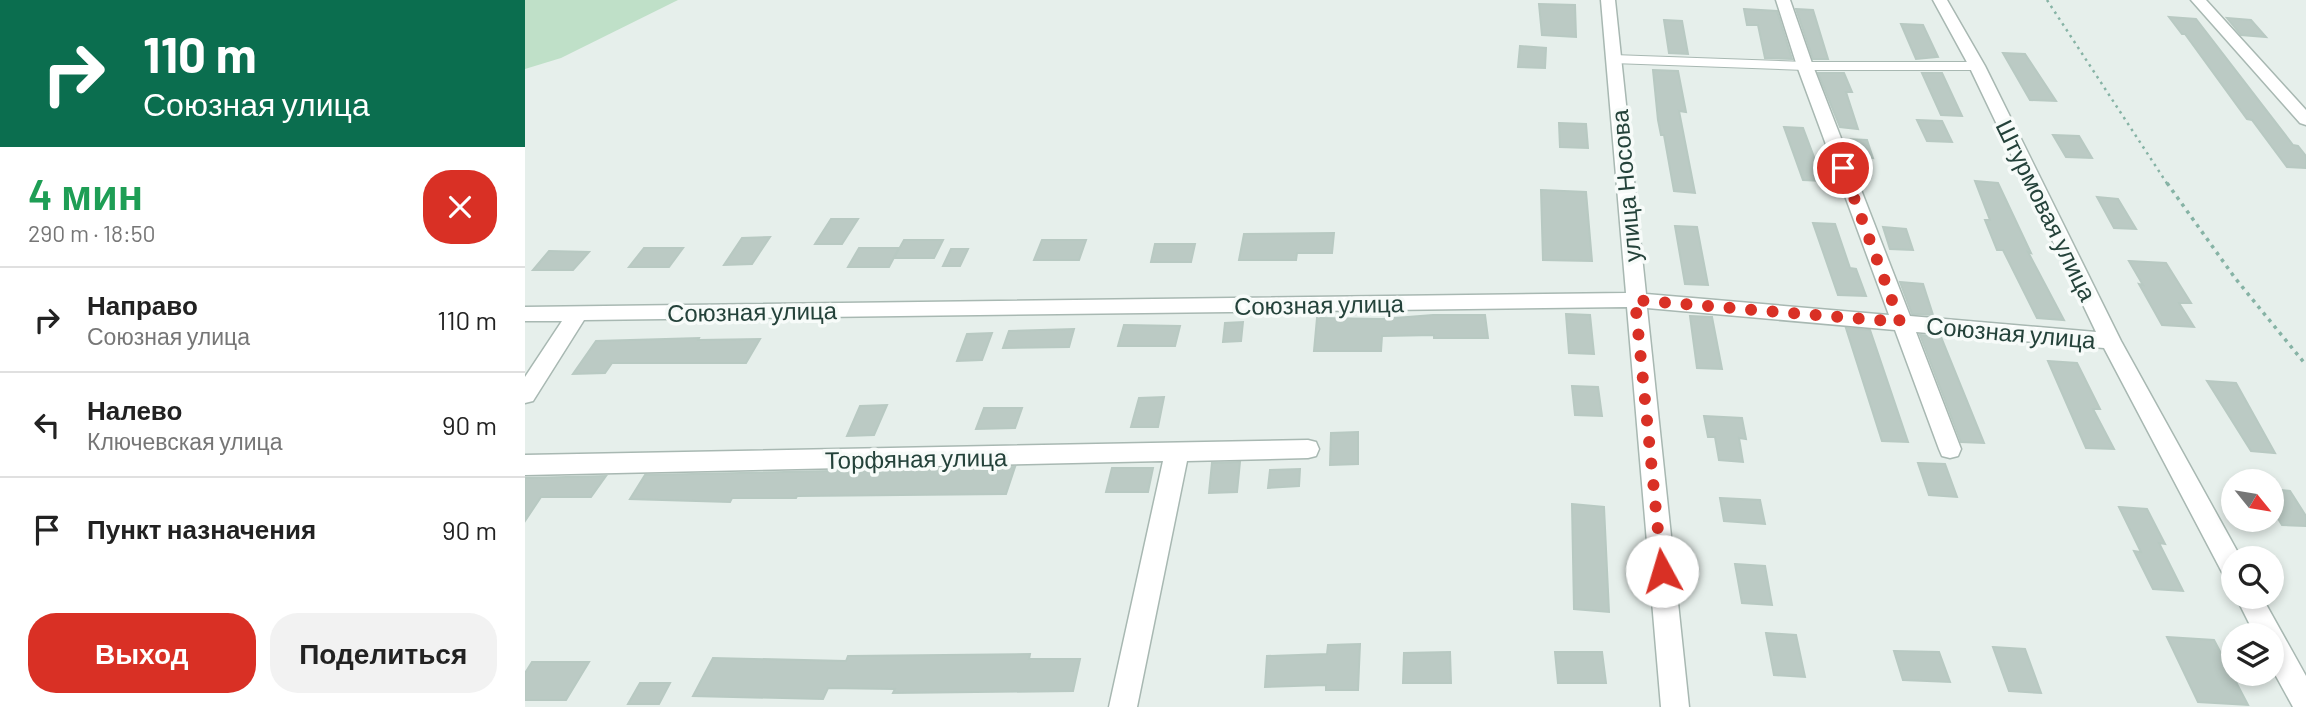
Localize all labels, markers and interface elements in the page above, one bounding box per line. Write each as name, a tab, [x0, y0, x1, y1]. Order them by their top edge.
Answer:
text: 110 m	[143, 24, 257, 83]
icon: right	[28, 28, 119, 119]
text: Союзная улица	[143, 84, 370, 122]
street label: улица Носова	[1604, 108, 1646, 263]
street label: Штурмовая улица	[1991, 115, 2104, 306]
pin	[1813, 138, 1873, 198]
icon: arrive	[1824, 149, 1862, 187]
text: 4 мин	[28, 168, 143, 218]
button: close	[423, 170, 497, 244]
text: 290 m · 18:50	[28, 219, 156, 247]
street label: Союзная улица	[1234, 288, 1405, 320]
text: Направо	[87, 289, 198, 320]
street label: Союзная улица	[667, 295, 838, 327]
icon: right	[28, 301, 66, 339]
text: 110 m	[437, 304, 497, 335]
street label: Союзная улица	[1925, 310, 2098, 354]
text: Союзная улица	[87, 322, 250, 350]
text: Налево	[87, 394, 182, 425]
icon: left	[28, 406, 66, 444]
text: 90 m	[442, 409, 497, 440]
text: Ключевская улица	[87, 427, 282, 455]
street label: Торфяная улица	[825, 442, 1008, 474]
north arrow	[2221, 469, 2284, 532]
map controls	[2221, 469, 2284, 686]
icon: arrive	[28, 511, 66, 549]
text: Пункт назначения	[87, 513, 316, 544]
text: 90 m	[442, 514, 497, 545]
position arrow	[1625, 534, 1699, 608]
button: search	[2221, 546, 2284, 609]
button: Выход	[28, 613, 256, 693]
button: Поделиться	[270, 613, 497, 693]
button: layers	[2221, 623, 2284, 686]

